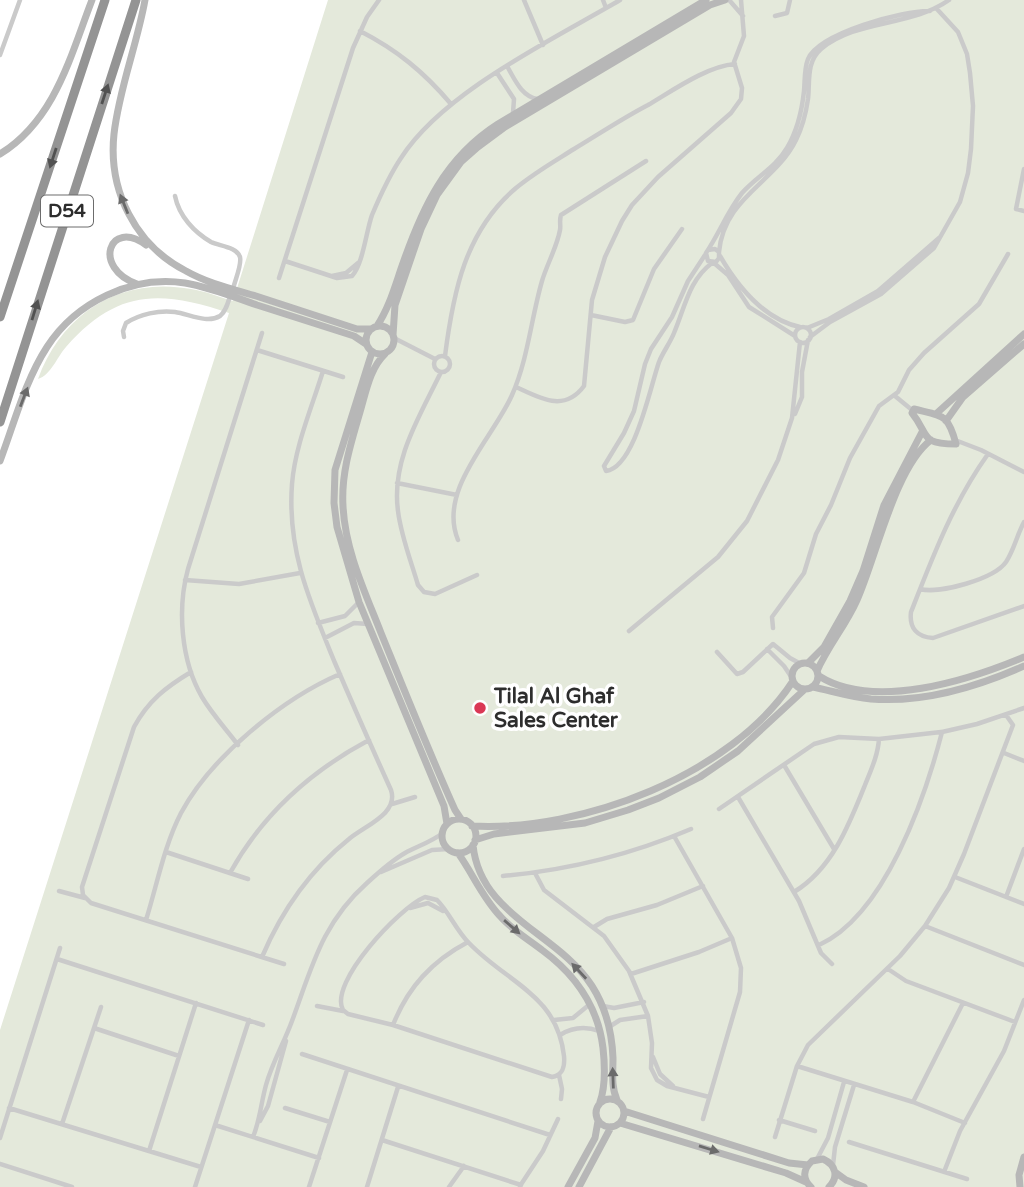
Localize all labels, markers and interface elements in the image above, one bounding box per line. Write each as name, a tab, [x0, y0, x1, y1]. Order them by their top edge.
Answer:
one-way arrow	[100, 83, 111, 104]
one-way arrow	[47, 147, 58, 168]
one-way arrow	[118, 193, 129, 214]
road number: D54	[41, 196, 93, 226]
one-way arrow	[31, 300, 41, 321]
one-way arrow	[19, 387, 30, 408]
place label: Tilal Al Ghaf Sales Center	[493, 684, 619, 733]
marker: Tilal Al Ghaf Sales Center	[472, 700, 488, 716]
one-way arrow	[503, 919, 521, 935]
one-way arrow	[571, 962, 587, 980]
one-way arrow	[607, 1067, 619, 1089]
one-way arrow	[699, 1144, 720, 1155]

